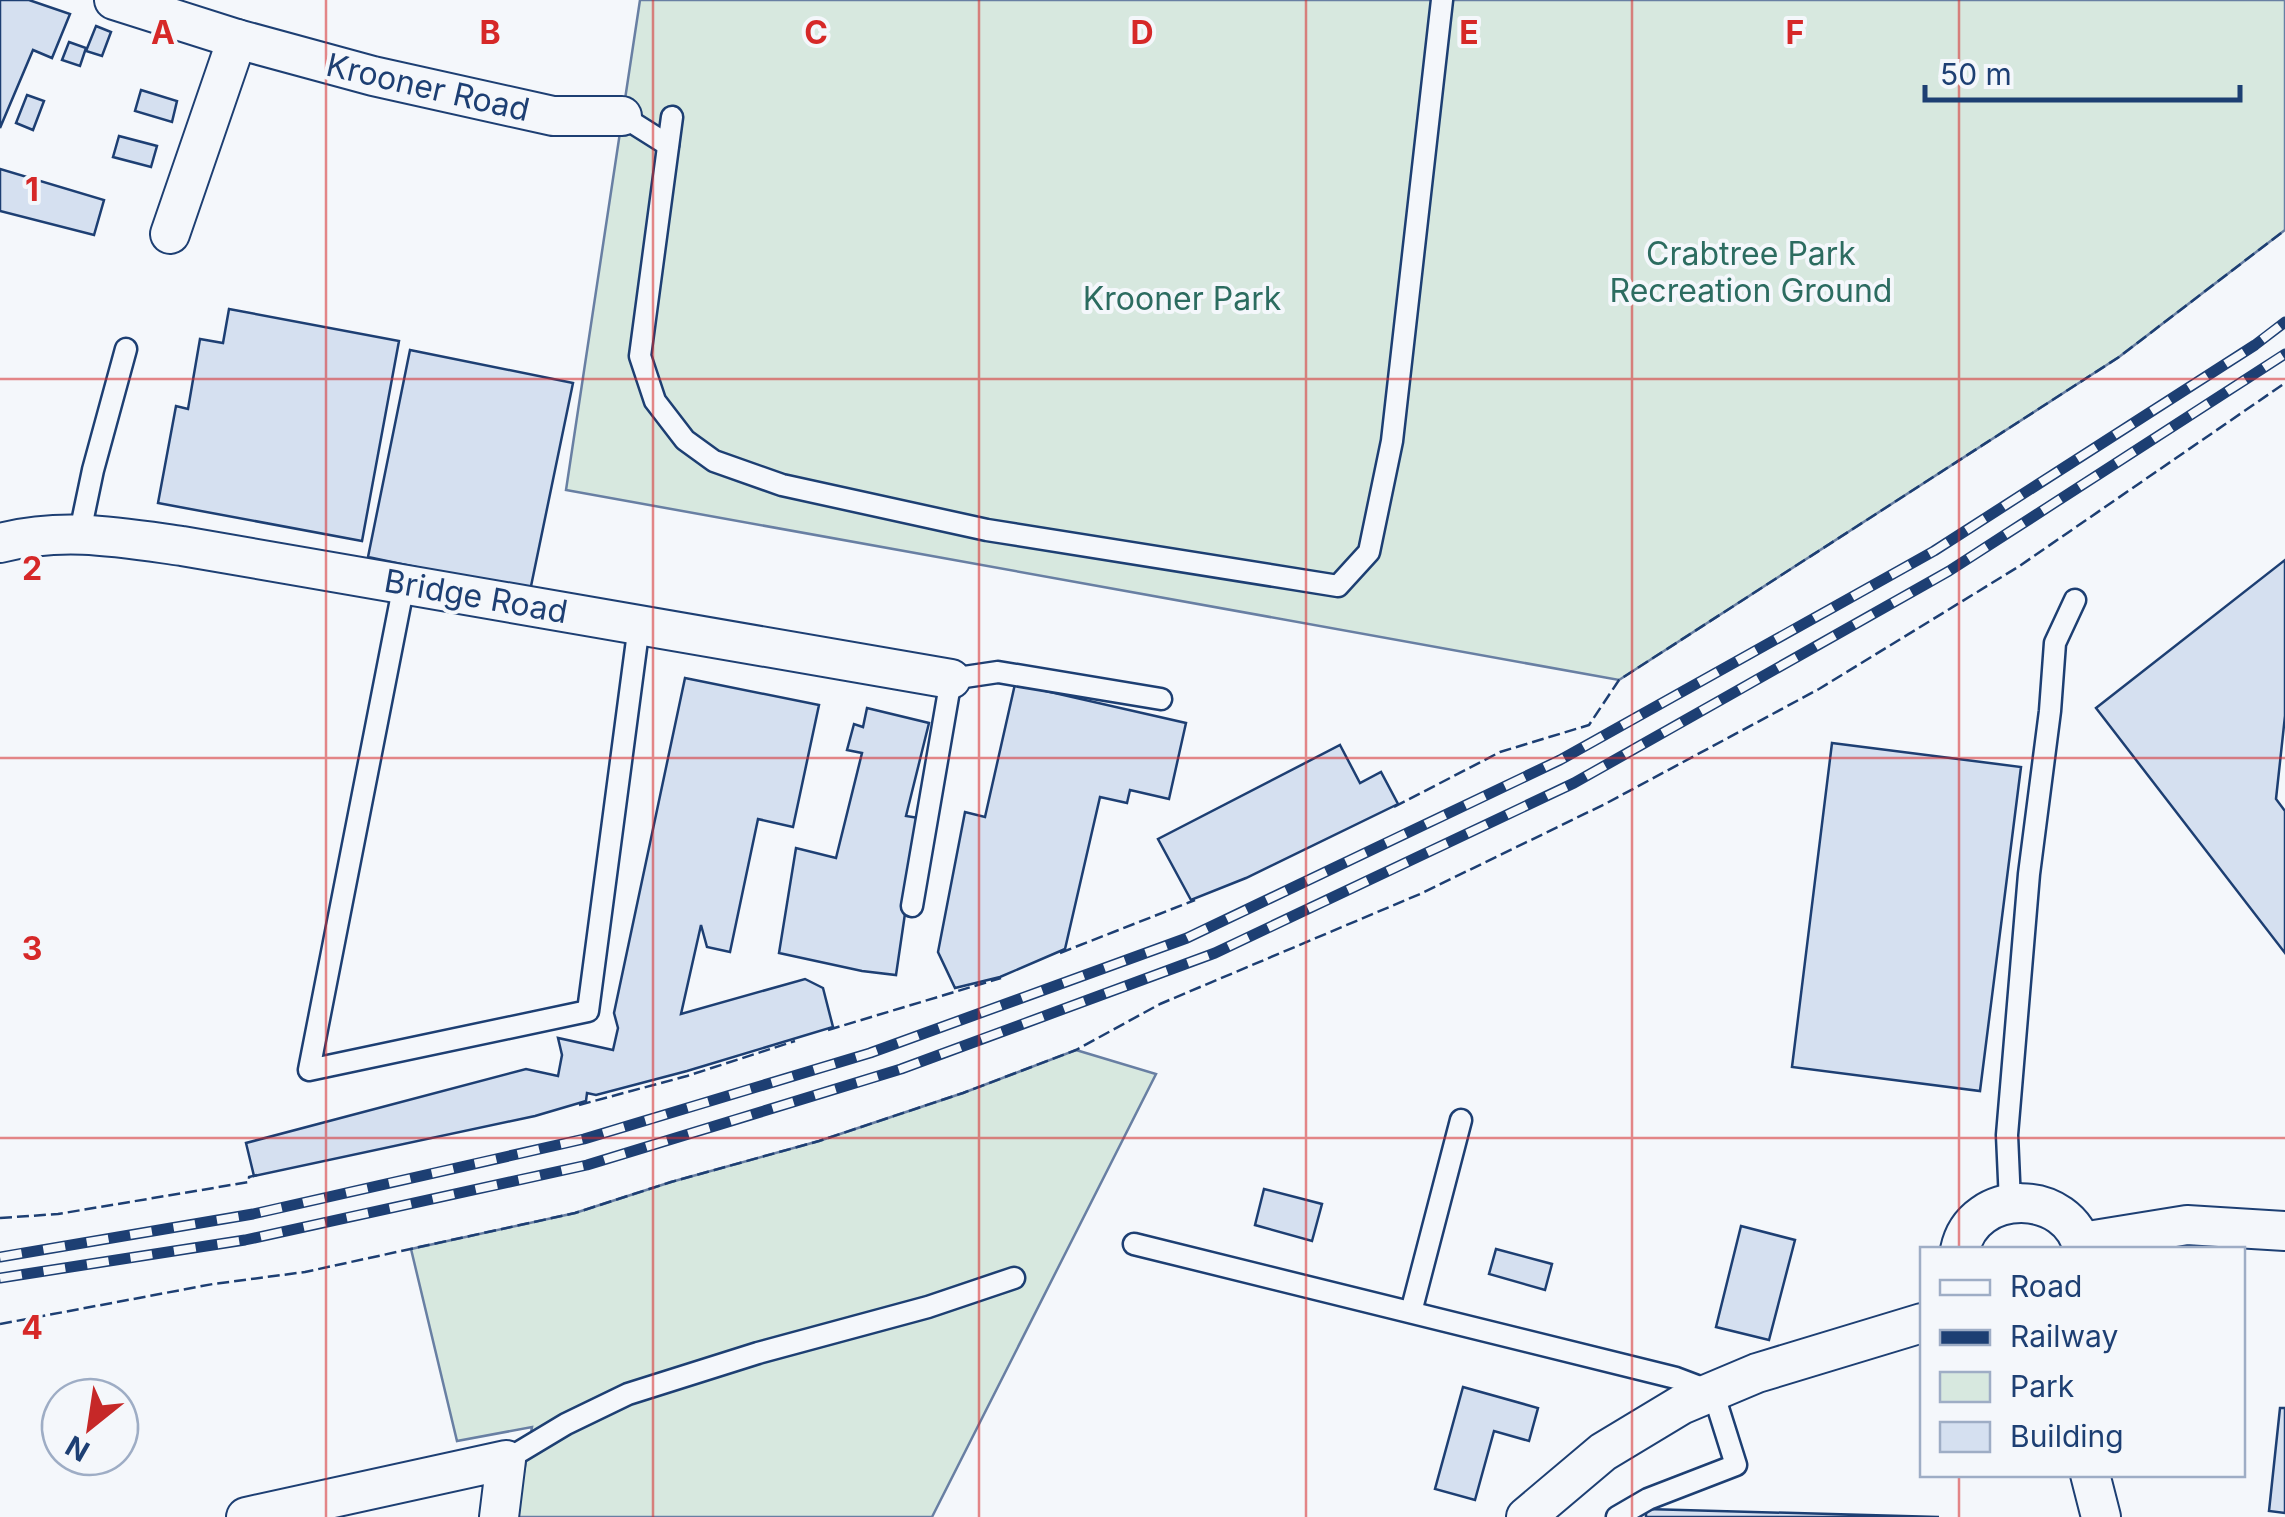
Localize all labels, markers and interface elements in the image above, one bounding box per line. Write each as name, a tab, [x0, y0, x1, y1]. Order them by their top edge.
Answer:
text: A	[151, 13, 175, 52]
text: B	[479, 13, 501, 52]
text: C	[804, 13, 828, 52]
text: D	[1130, 13, 1154, 52]
text: E	[1459, 13, 1479, 52]
text: F	[1786, 13, 1804, 52]
scale bar	[1925, 40, 2240, 102]
street label: Krooner Road	[323, 45, 533, 129]
text: 50 m	[1940, 56, 2012, 92]
text: 1	[25, 170, 39, 209]
park label: Crabtree Park Recreation Ground	[1610, 234, 1892, 310]
park label: Krooner Park	[1083, 279, 1282, 318]
text: 2	[22, 549, 42, 588]
street label: Bridge Road	[381, 561, 571, 631]
text: 3	[22, 929, 42, 968]
legend	[1920, 1247, 2245, 1477]
text: Road	[2010, 1268, 2082, 1304]
text: 4	[21, 1308, 43, 1347]
text: Railway	[2010, 1318, 2118, 1354]
text: Park	[2010, 1368, 2075, 1404]
north arrow	[40, 1377, 140, 1477]
text: Building	[2010, 1418, 2124, 1454]
text: N	[60, 1429, 95, 1469]

